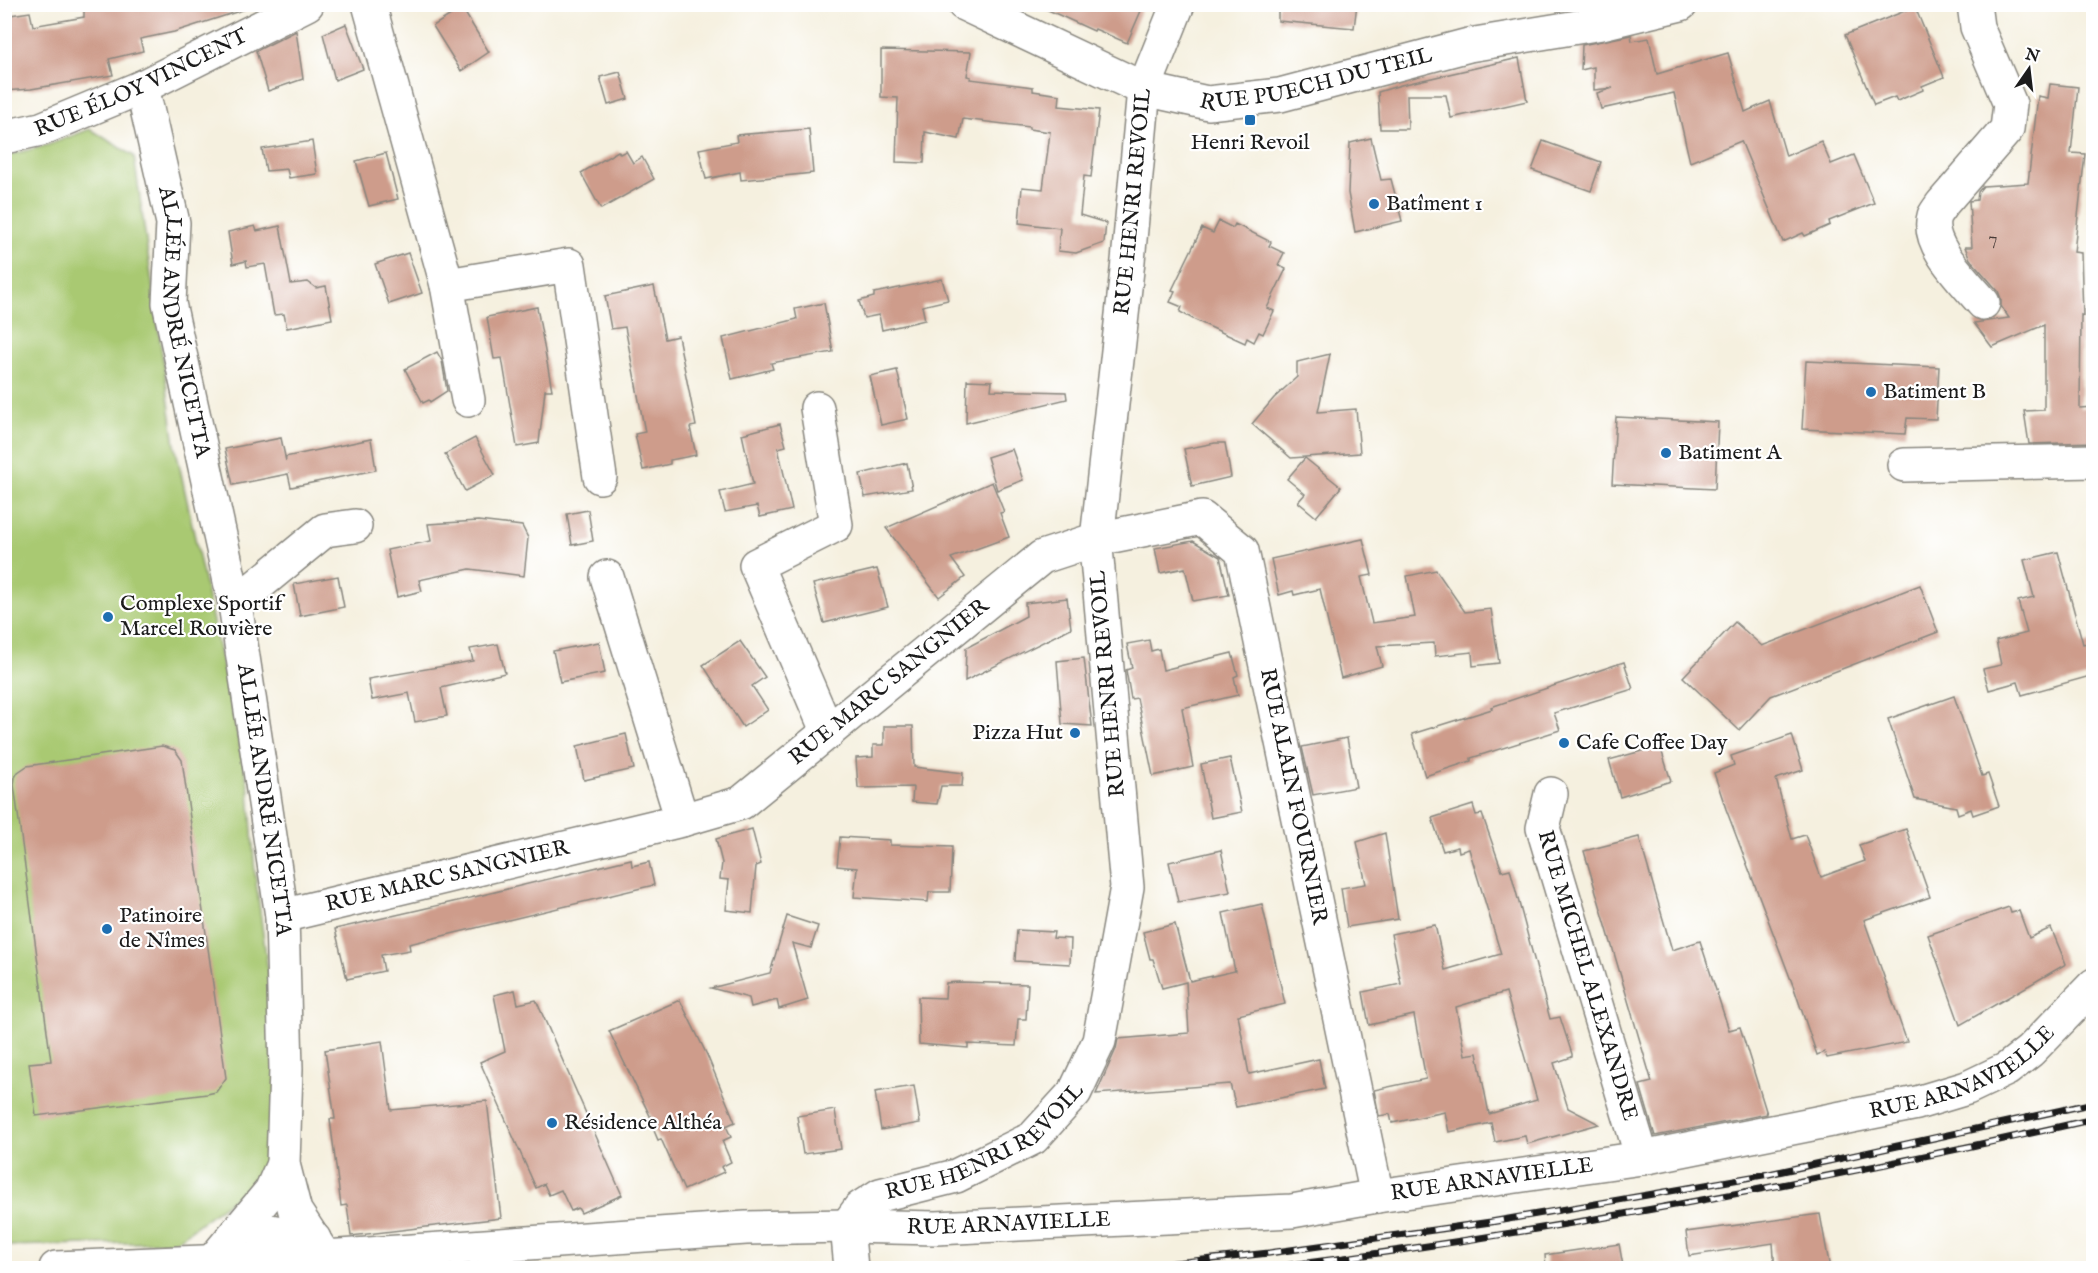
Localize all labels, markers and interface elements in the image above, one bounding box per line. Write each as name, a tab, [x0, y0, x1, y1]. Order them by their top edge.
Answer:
street label: RUE ÉLOY VINCENT	[30, 22, 252, 144]
north arrow	[1999, 39, 2059, 99]
street label: RUE PUECH DU TEIL	[1197, 41, 1436, 119]
text: N	[2022, 45, 2041, 68]
street label: RUE HENRI REVOIL	[1108, 87, 1158, 317]
marker: Henri Revoil	[1243, 113, 1257, 127]
place label: Henri Revoil	[1190, 129, 1310, 157]
street label: ALLÉE ANDRÉ NICETTA	[151, 183, 217, 462]
place label: Batîment 1	[1386, 190, 1483, 218]
marker: Batîment 1	[1367, 197, 1381, 211]
house number: 7	[1988, 226, 1998, 251]
place label: Batiment B	[1883, 378, 1986, 406]
marker: Batiment B	[1864, 385, 1878, 399]
place label: Batiment A	[1678, 439, 1783, 467]
marker: Batiment A	[1659, 446, 1673, 460]
street label: RUE HENRI REVOIL	[1084, 569, 1132, 799]
place label: Complexe Sportif Marcel Rouvière	[120, 590, 286, 643]
street label: RUE MARC SANGNIER	[784, 591, 996, 772]
marker: Complexe Sportif Marcel Rouvière	[101, 610, 115, 624]
street label: ALLÉE ANDRÉ NICETTA	[230, 661, 297, 938]
street label: RUE ALAIN FOURNIER	[1253, 666, 1334, 928]
place label: Pizza Hut	[972, 719, 1063, 747]
marker: Pizza Hut	[1068, 726, 1082, 740]
place label: Cafe Coffee Day	[1576, 729, 1728, 757]
marker: Cafe Coffee Day	[1557, 736, 1571, 750]
street label: RUE MICHEL ALEXANDRE	[1531, 827, 1644, 1124]
street label: RUE MARC SANGNIER	[323, 833, 573, 919]
place label: Patinoire de Nîmes	[119, 902, 205, 955]
marker: Patinoire de Nîmes	[100, 922, 114, 936]
street label: RUE ARNAVIELLE	[1867, 1020, 2061, 1126]
street label: RUE HENRI REVOIL	[882, 1077, 1091, 1207]
place label: Résidence Althéa	[564, 1109, 722, 1137]
marker: Résidence Althéa	[545, 1116, 559, 1130]
street label: RUE ARNAVIELLE	[1389, 1151, 1595, 1208]
street label: RUE ARNAVIELLE	[906, 1206, 1111, 1242]

